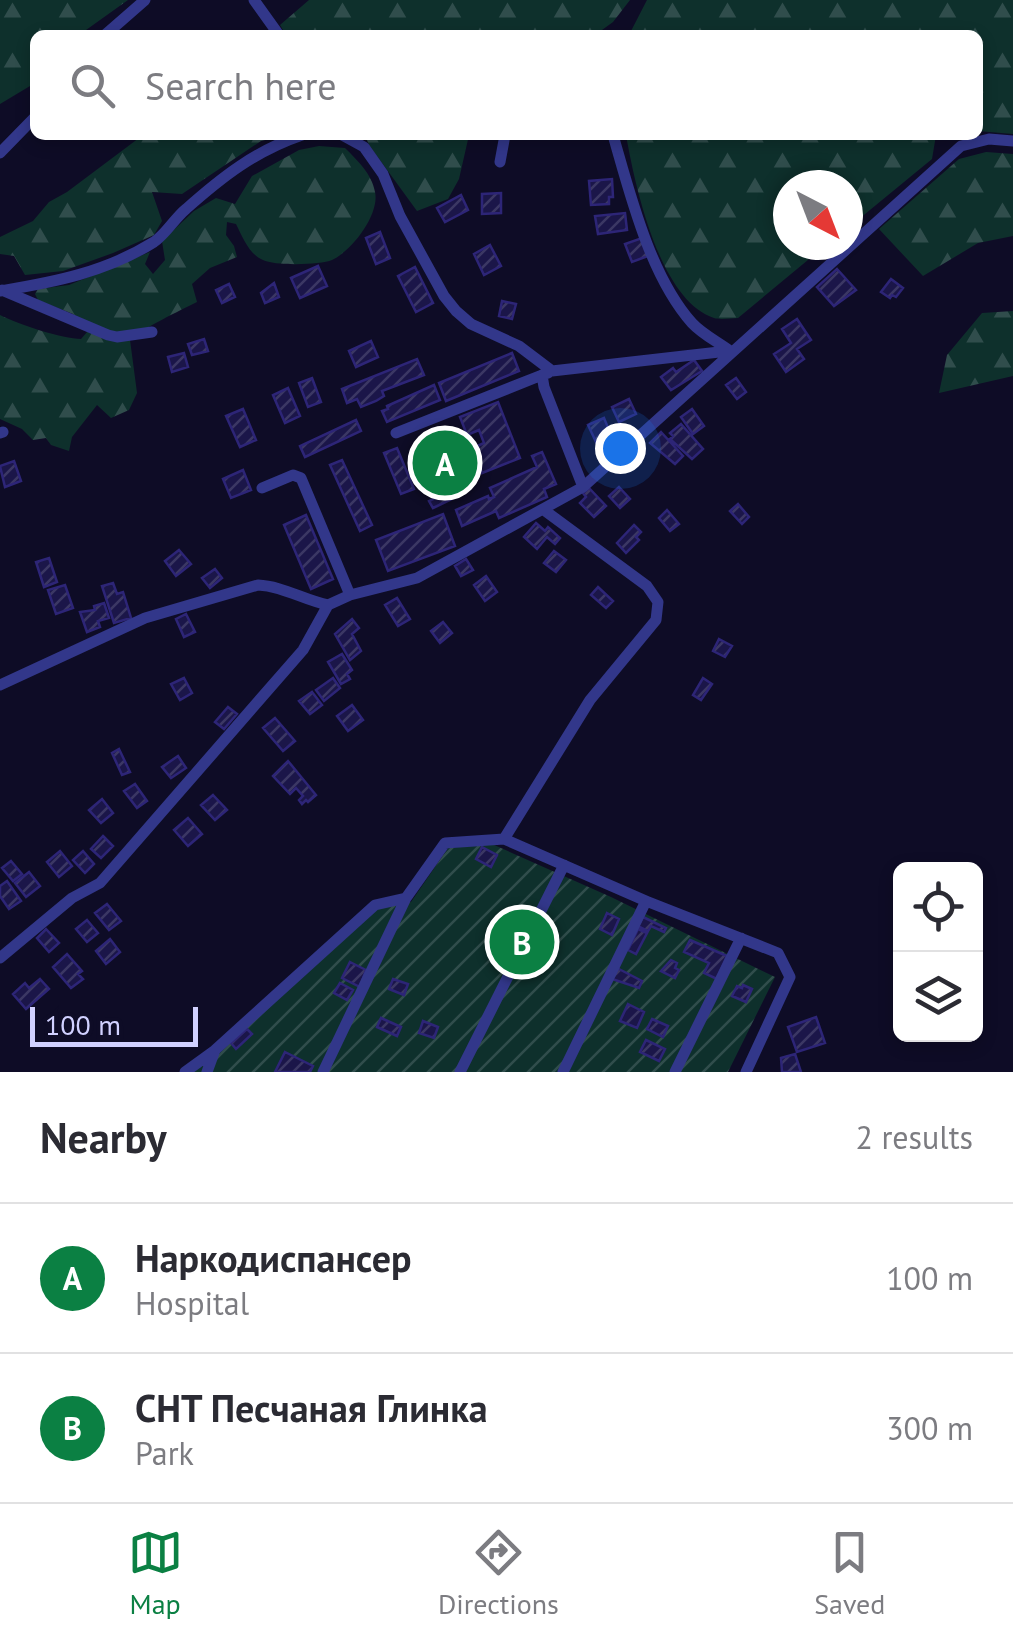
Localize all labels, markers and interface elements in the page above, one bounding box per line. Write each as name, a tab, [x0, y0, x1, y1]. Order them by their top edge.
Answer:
search box	[30, 30, 983, 140]
icon: search	[65, 58, 120, 113]
text: Search here	[145, 61, 337, 110]
north arrow	[773, 170, 863, 260]
your location	[595, 423, 646, 474]
pin: A	[412, 426, 478, 500]
map controls	[893, 862, 983, 1042]
button: locate	[893, 862, 983, 952]
pin: B	[490, 904, 554, 980]
button: layers	[893, 952, 983, 1042]
scale bar	[30, 1002, 198, 1046]
text: 100 m	[45, 1006, 121, 1043]
text: Nearby	[40, 1110, 167, 1165]
text: 2 results	[855, 1116, 973, 1158]
text: Наркодиспансер	[135, 1233, 411, 1282]
text: A	[63, 1257, 82, 1299]
text: 100 m	[886, 1257, 973, 1299]
text: Hospital	[135, 1282, 249, 1324]
text: СНТ Песчаная Глинка	[135, 1383, 488, 1432]
text: B	[63, 1407, 82, 1449]
text: 300 m	[886, 1407, 973, 1449]
text: Park	[135, 1432, 194, 1474]
tab: Map	[128, 1525, 183, 1622]
tab: Directions	[438, 1525, 559, 1622]
tab: Saved	[814, 1525, 885, 1622]

